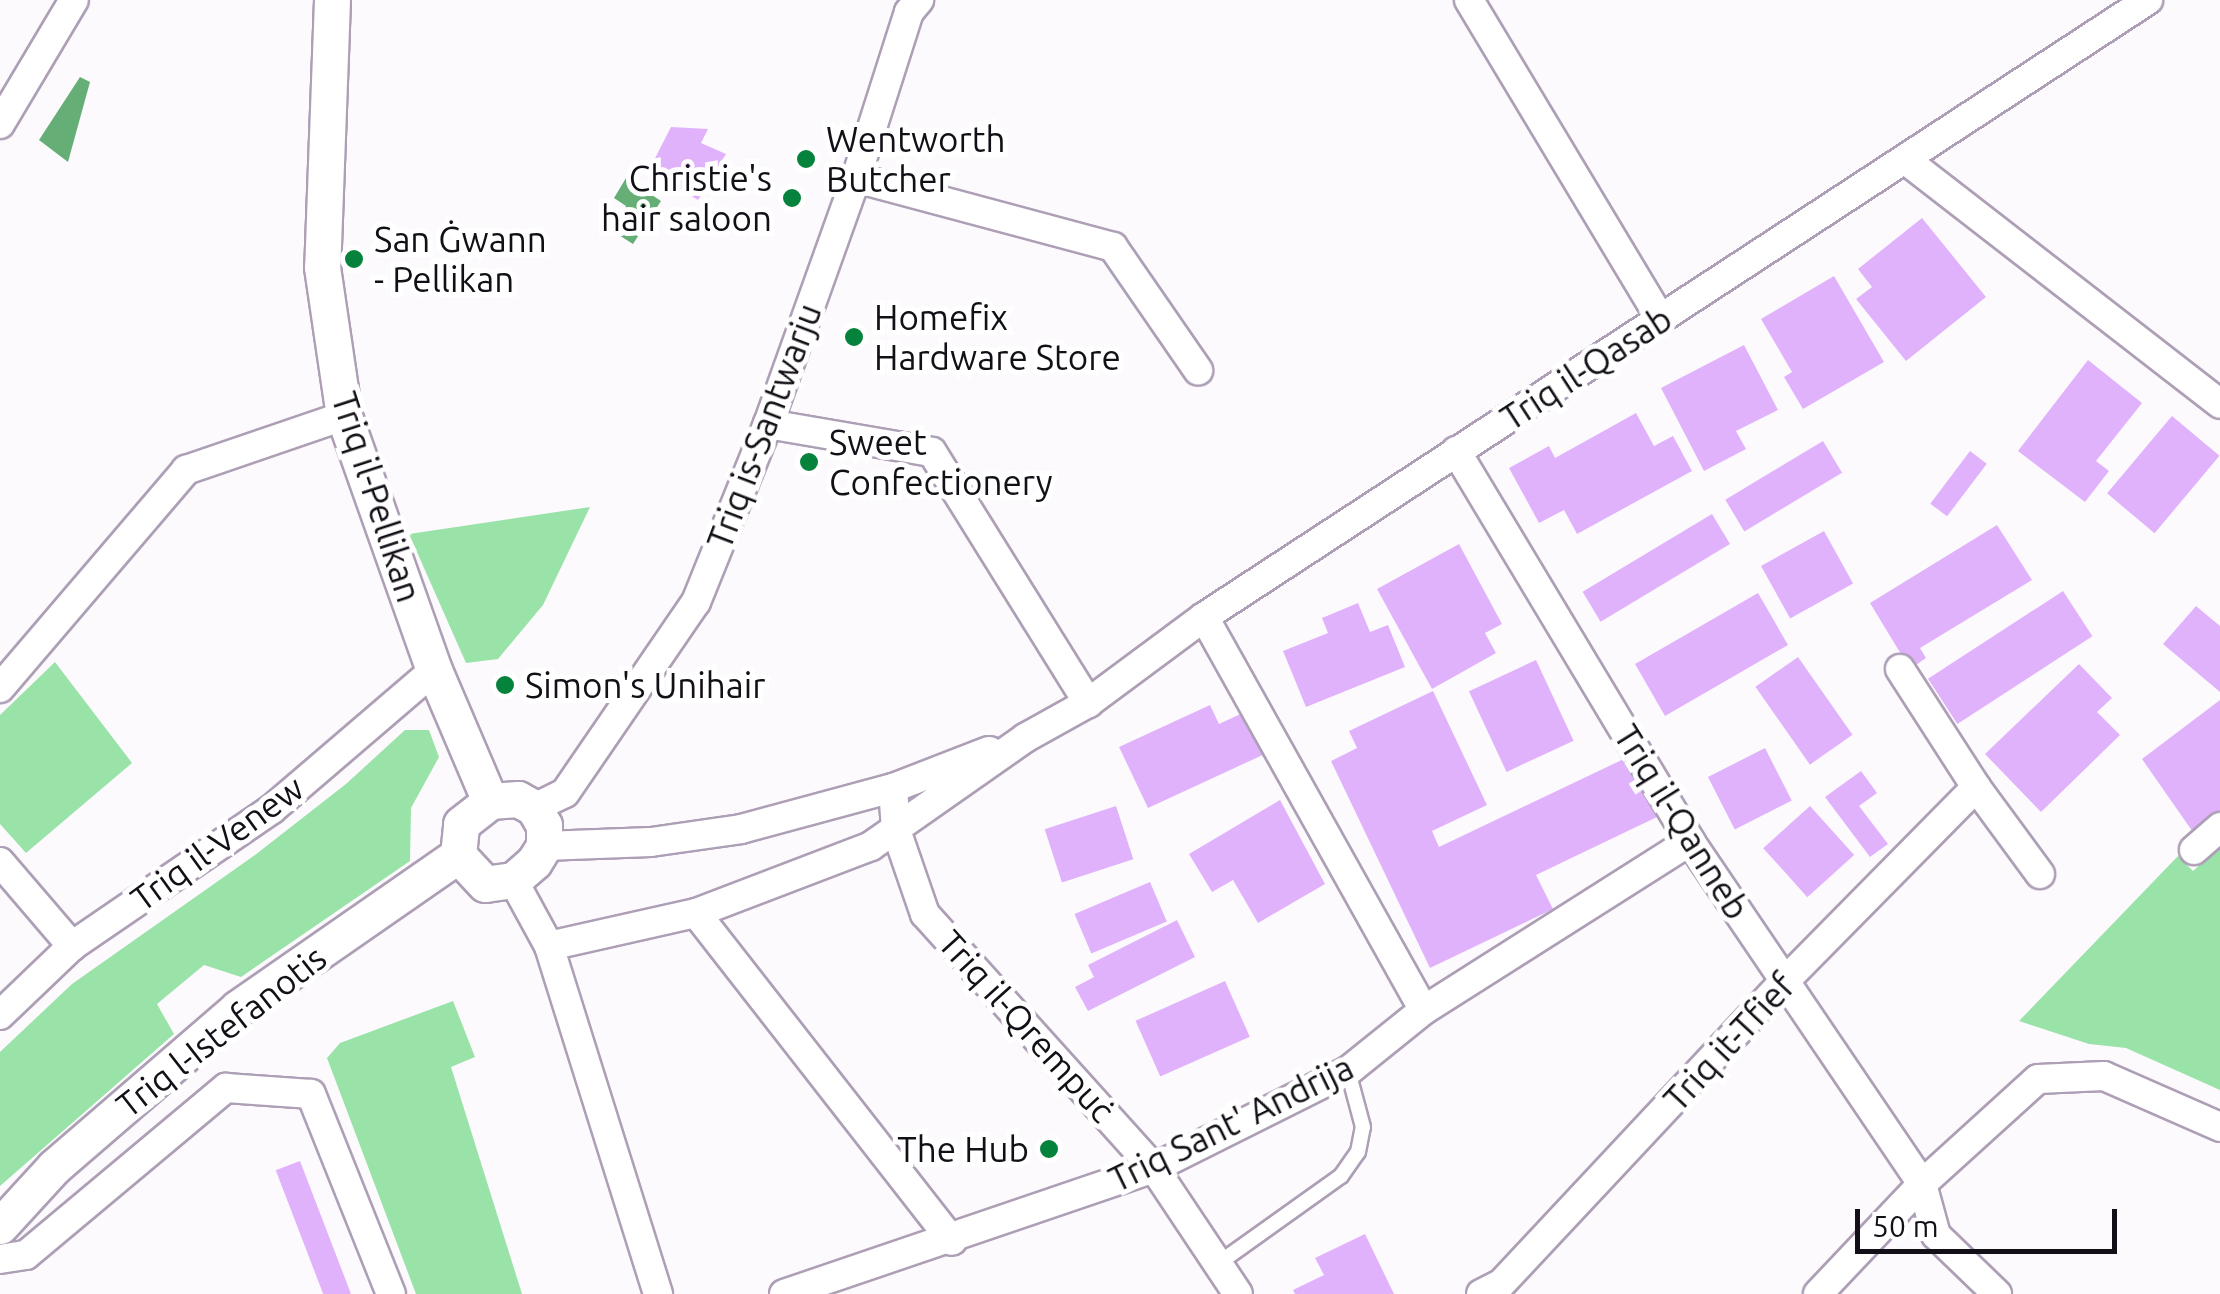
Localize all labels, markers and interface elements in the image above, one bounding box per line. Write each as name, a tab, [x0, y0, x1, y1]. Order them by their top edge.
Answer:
place label: Wentworth Butcher	[826, 118, 1006, 200]
marker: Wentworth Butcher	[795, 148, 817, 170]
place label: Christie's hair saloon	[601, 157, 772, 239]
marker: Christie's hair saloon	[781, 187, 803, 209]
place label: San Ġwann - Pellikan	[374, 218, 547, 300]
marker: San Ġwann - Pellikan	[343, 248, 365, 270]
place label: Homefix Hardware Store	[874, 296, 1121, 378]
street label: Triq is-Santwarju	[698, 297, 830, 555]
street label: Triq il-Qasab	[1493, 297, 1679, 439]
marker: Homefix Hardware Store	[843, 326, 865, 348]
street label: Triq il-Pellikan	[323, 387, 431, 607]
place label: Sweet Confectionery	[829, 421, 1053, 503]
marker: Sweet Confectionery	[798, 451, 820, 473]
place label: Simon's Unihair	[525, 664, 766, 706]
marker: Simon's Unihair	[494, 674, 516, 696]
street label: Triq il-Qanneb	[1606, 717, 1758, 927]
street label: Triq il-Venew	[123, 766, 311, 920]
street label: Triq il-Qrempuċ	[930, 922, 1124, 1130]
street label: Triq l-Istefanotis	[108, 936, 334, 1126]
street label: Triq it-Tfief	[1655, 965, 1803, 1119]
street label: Triq Sant' Andrija	[1102, 1046, 1360, 1200]
place label: The Hub	[897, 1128, 1029, 1170]
marker: The Hub	[1038, 1138, 1060, 1160]
scale bar	[1860, 1189, 2122, 1251]
text: 50 m	[1872, 1209, 1939, 1243]

